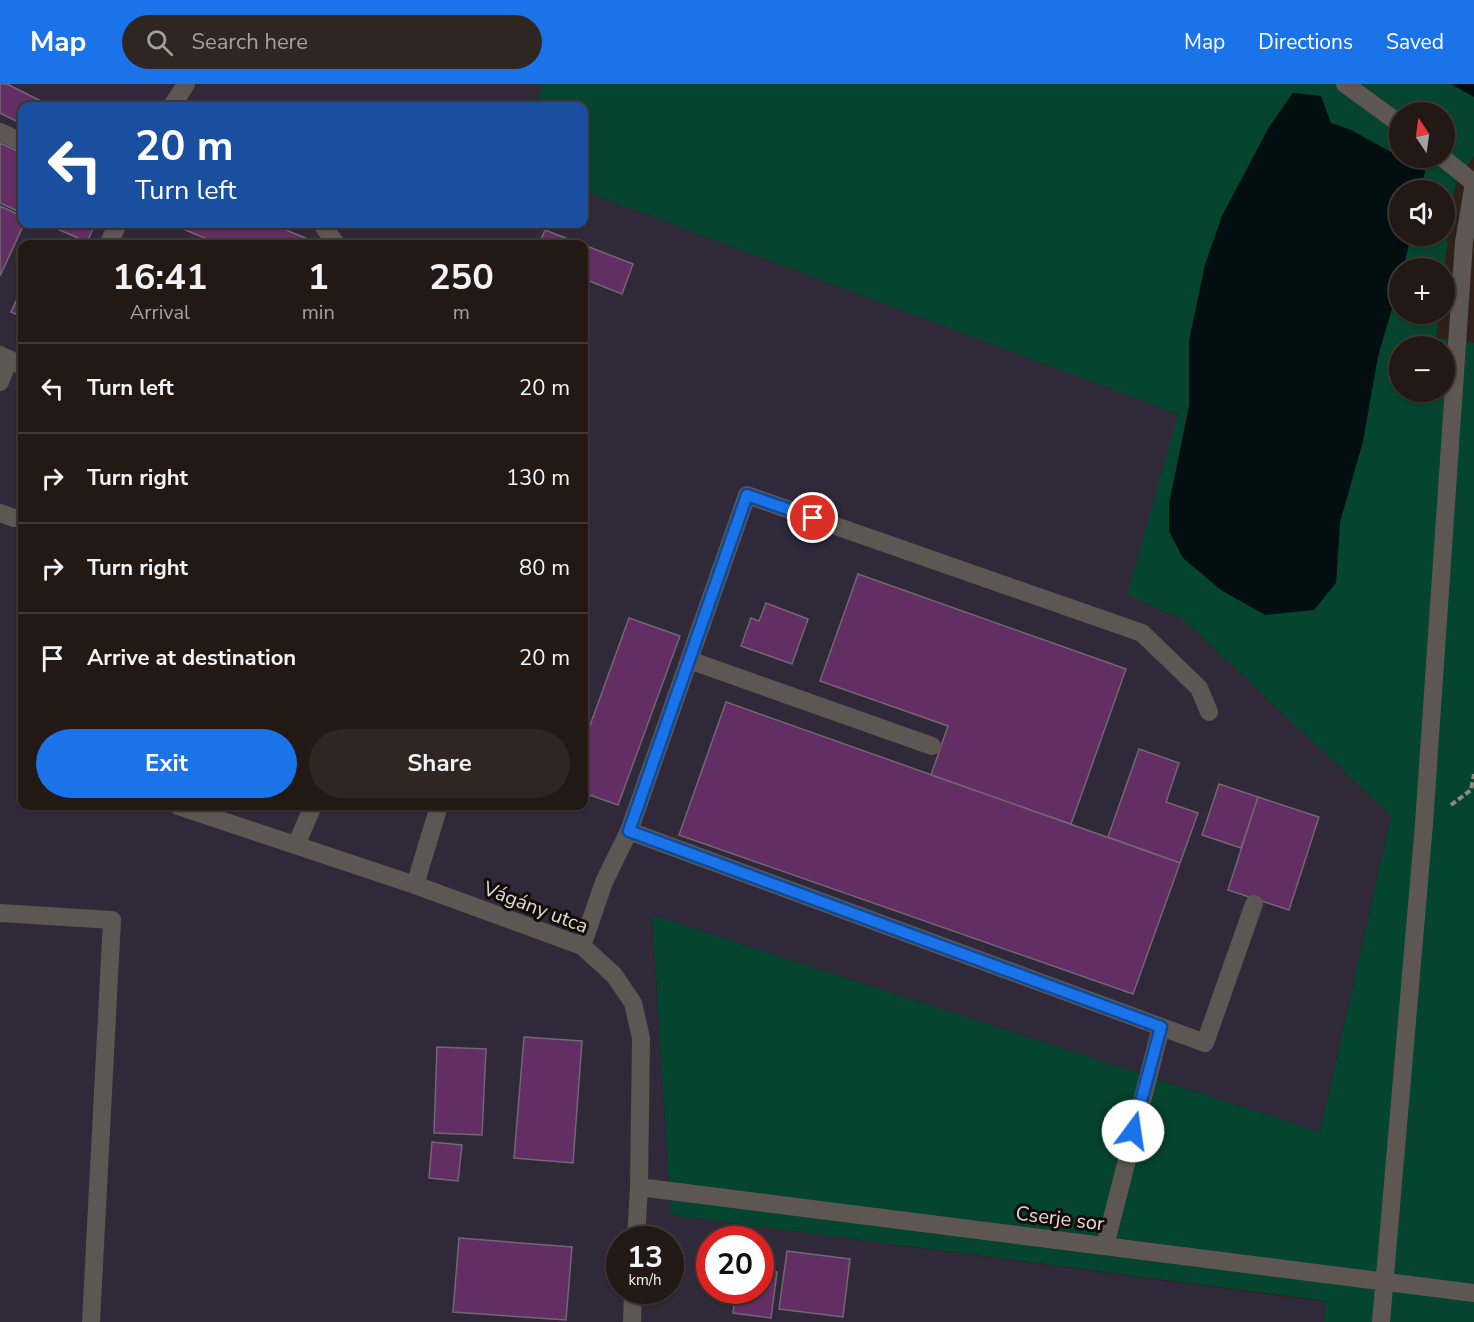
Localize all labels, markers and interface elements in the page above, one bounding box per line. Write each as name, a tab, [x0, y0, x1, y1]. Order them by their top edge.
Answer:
search box	[122, 15, 542, 69]
text: Map	[30, 23, 86, 61]
icon: search	[143, 26, 176, 59]
text: Search here	[191, 27, 308, 57]
text: Map	[1184, 28, 1225, 56]
text: Directions	[1258, 28, 1353, 56]
text: Saved	[1386, 28, 1444, 56]
north arrow	[1389, 102, 1455, 168]
map controls	[1389, 102, 1455, 402]
text: 20 m	[135, 118, 234, 175]
icon: left	[36, 126, 114, 204]
text: Turn left	[135, 172, 236, 209]
button: sound	[1389, 180, 1455, 246]
text: 16:41	[112, 253, 208, 302]
text: 1	[307, 253, 329, 302]
text: 250	[429, 253, 494, 302]
button: +	[1389, 258, 1455, 324]
text: Arrival	[130, 299, 190, 326]
text: min	[302, 299, 335, 326]
text: m	[453, 299, 470, 326]
button: −	[1389, 336, 1455, 402]
icon: left	[36, 372, 69, 405]
text: Turn left	[87, 373, 174, 403]
text: 20 m	[519, 373, 570, 403]
icon: right	[36, 462, 69, 495]
text: Turn right	[87, 463, 188, 493]
text: 130 m	[506, 463, 570, 493]
pin	[787, 492, 838, 543]
icon: arrive	[796, 501, 829, 534]
icon: right	[36, 552, 69, 585]
text: Turn right	[87, 553, 188, 583]
text: 80 m	[519, 553, 570, 583]
icon: arrive	[36, 642, 69, 675]
text: Arrive at destination	[87, 643, 296, 673]
text: 20 m	[519, 643, 570, 673]
button: Exit	[36, 729, 297, 798]
button: Share	[309, 729, 570, 798]
street label: Vágány utca	[479, 875, 592, 940]
position arrow	[1101, 1099, 1165, 1163]
street label: Cserje sor	[1014, 1200, 1106, 1237]
speed limit sign: 20	[696, 1226, 774, 1304]
text: 13	[627, 1237, 663, 1278]
text: km/h	[628, 1270, 662, 1290]

